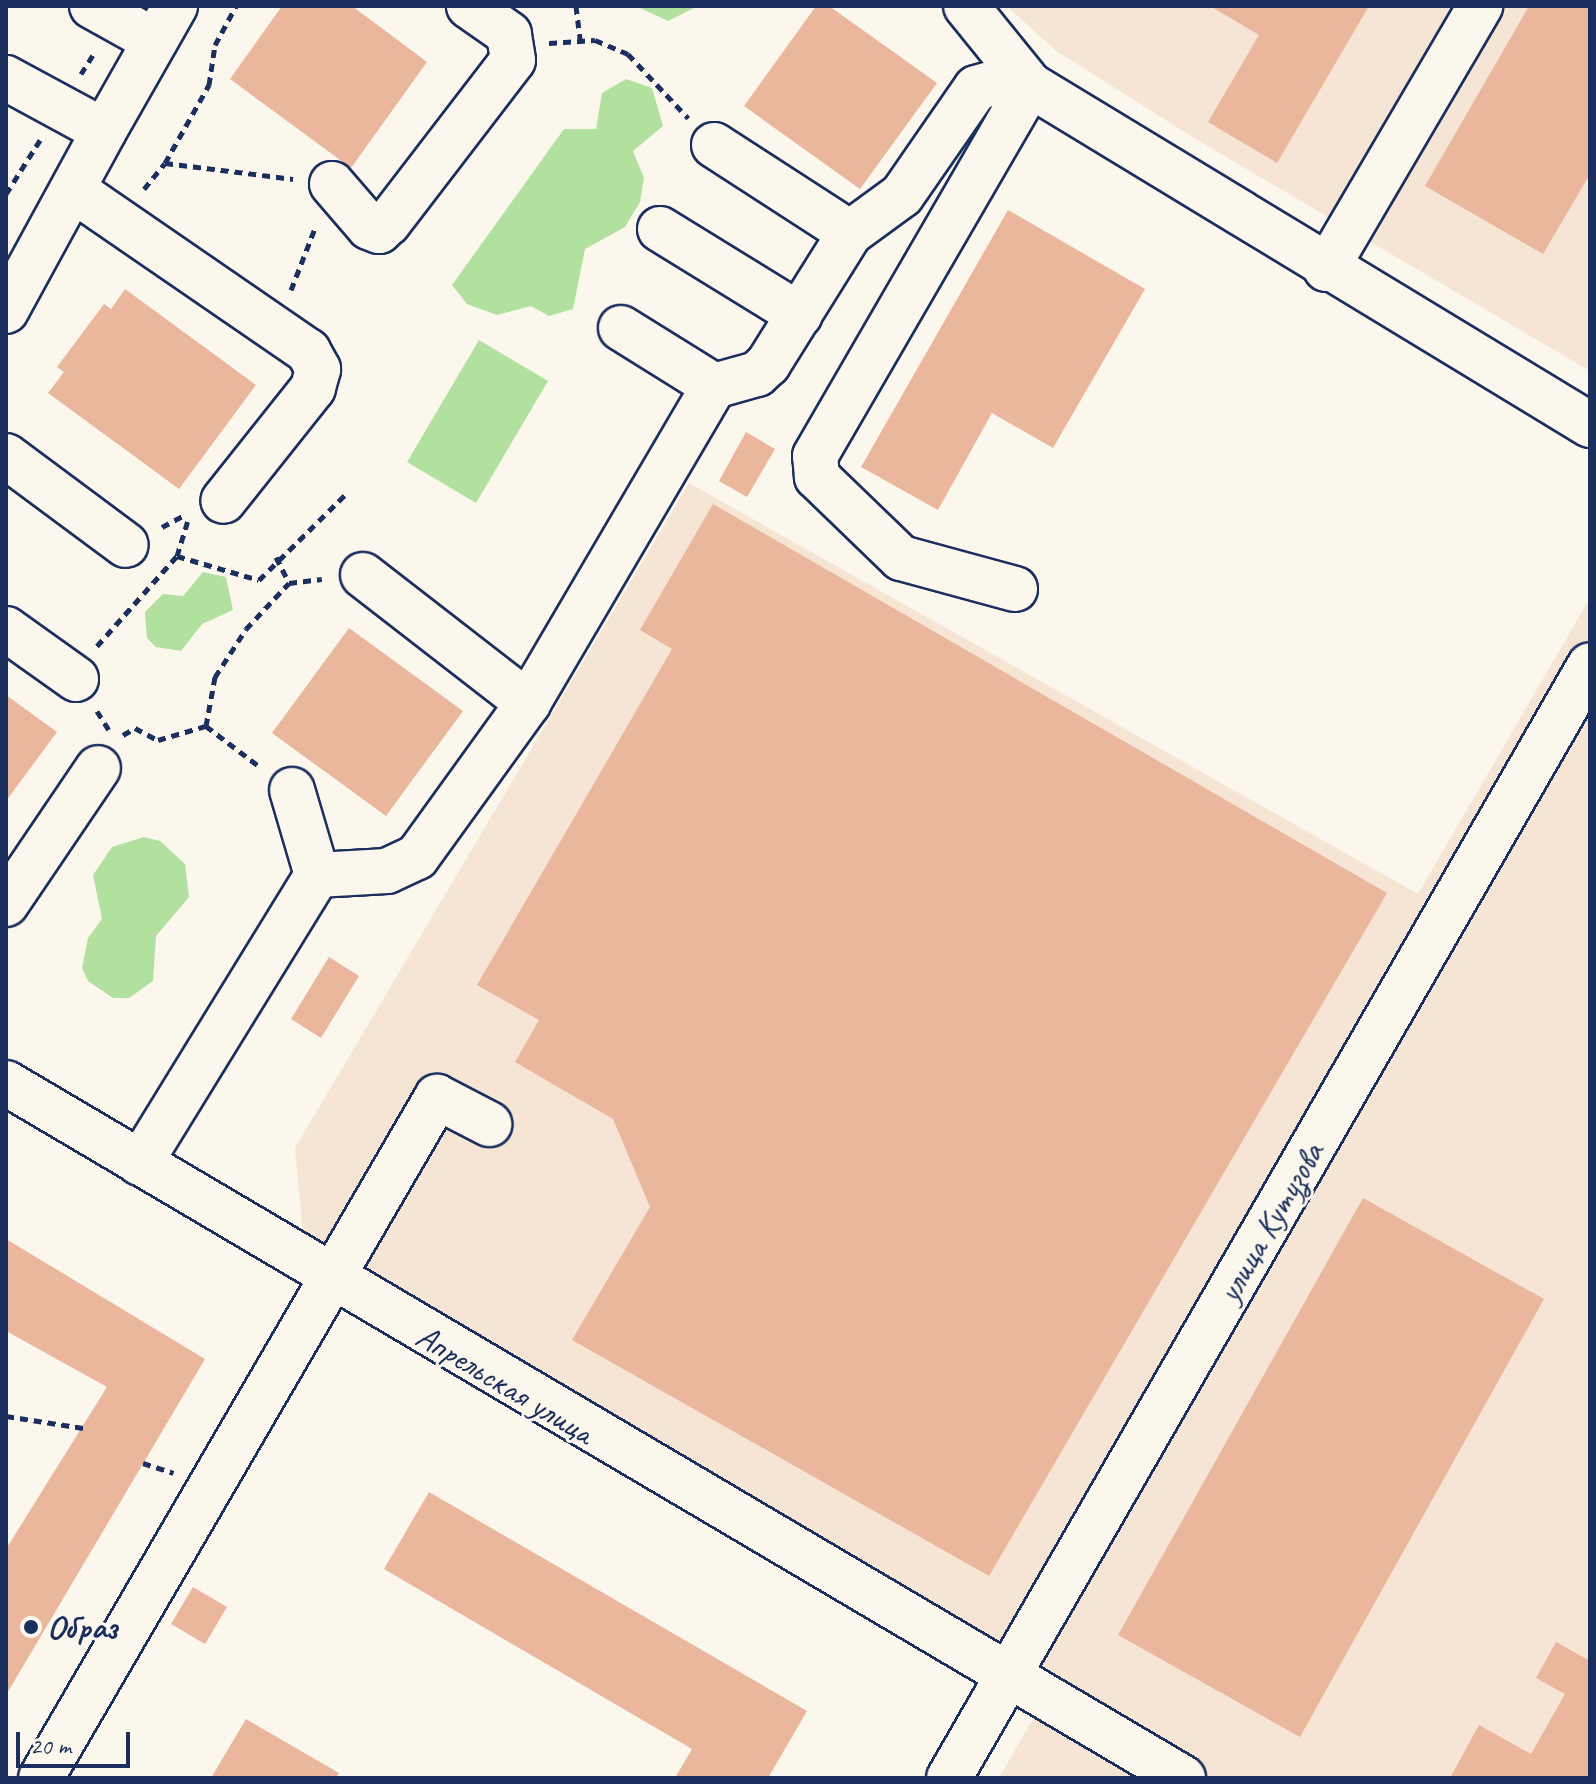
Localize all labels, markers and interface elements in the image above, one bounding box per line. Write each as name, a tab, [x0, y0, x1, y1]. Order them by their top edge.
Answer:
street label: улица Кутузова	[1208, 1135, 1332, 1309]
street label: Апрельская улица	[409, 1315, 601, 1453]
place label: Образ	[47, 1607, 117, 1647]
marker: Образ	[22, 1618, 40, 1636]
scale bar	[20, 1716, 134, 1766]
text: 20 m	[30, 1731, 71, 1761]

